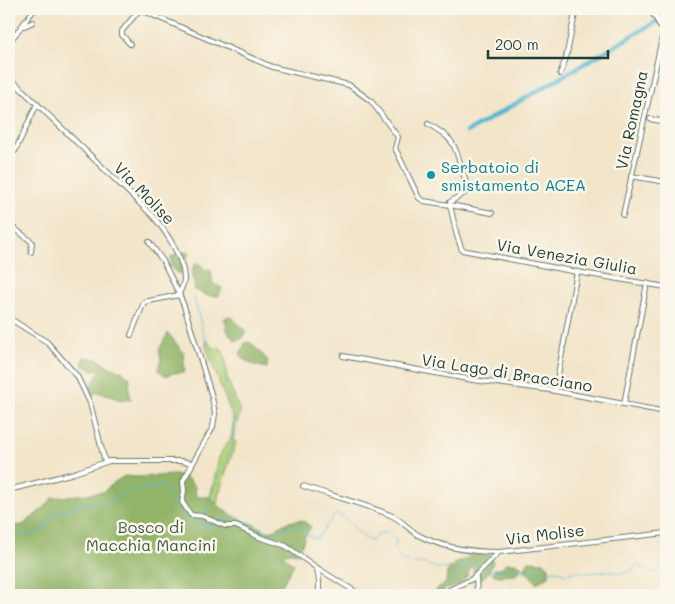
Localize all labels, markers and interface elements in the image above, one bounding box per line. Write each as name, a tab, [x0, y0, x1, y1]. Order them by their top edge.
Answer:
scale bar	[488, 28, 608, 60]
text: 200 m	[495, 34, 539, 54]
street label: Via Romagna	[610, 68, 652, 172]
place label: Serbatoio di smistamento ACEA	[441, 156, 586, 195]
street label: Via Molise	[110, 157, 180, 229]
marker: Serbatoio di smistamento ACEA	[425, 169, 437, 181]
street label: Via Venezia Giulia	[495, 233, 639, 279]
street label: Via Lago di Bracciano	[420, 348, 594, 396]
park label: Bosco di Macchia Mancini	[86, 516, 216, 555]
street label: Via Molise	[504, 519, 586, 549]

